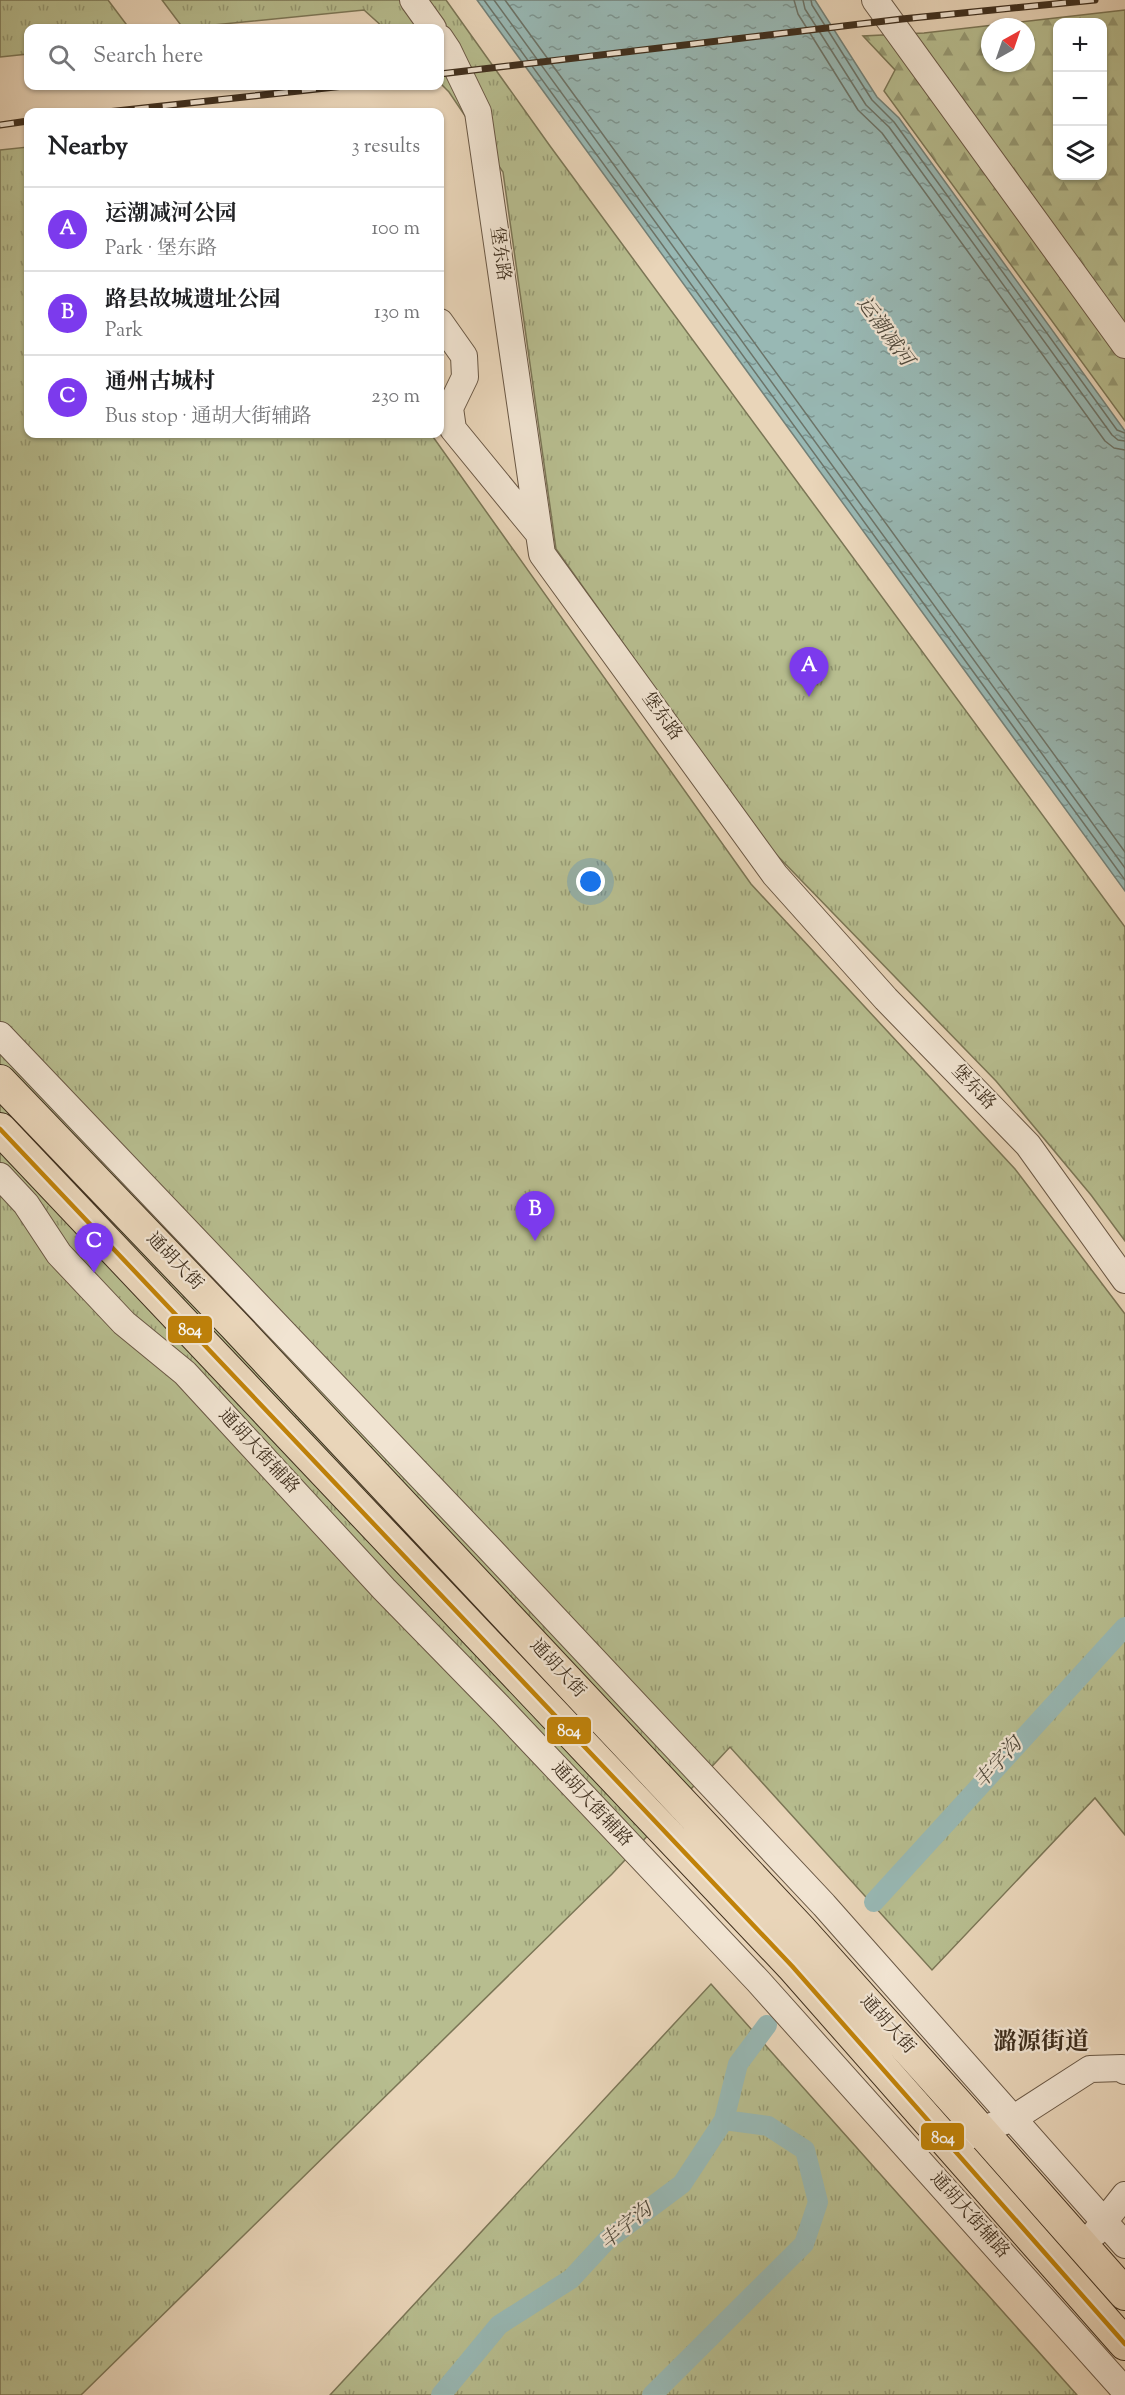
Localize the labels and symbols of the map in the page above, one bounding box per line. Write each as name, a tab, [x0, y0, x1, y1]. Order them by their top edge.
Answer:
north arrow	[981, 18, 1035, 72]
street label: 堡东路	[482, 225, 516, 283]
water label: 运潮减河	[849, 291, 921, 375]
pin: A	[790, 648, 828, 697]
street label: 堡东路	[635, 688, 687, 746]
your location	[576, 867, 605, 896]
street label: 堡东路	[945, 1060, 1001, 1116]
pin: B	[516, 1192, 554, 1241]
pin: C	[74, 1224, 113, 1273]
street label: 通胡大街	[140, 1227, 208, 1297]
line badge: 804	[167, 1315, 213, 1344]
text: 804	[178, 1320, 202, 1343]
street label: 通胡大街辅路	[212, 1404, 304, 1500]
street label: 通胡大街	[523, 1634, 591, 1704]
line badge: 804	[546, 1716, 592, 1745]
text: 804	[557, 1721, 581, 1744]
water label: 丰字沟	[968, 1730, 1032, 1796]
street label: 通胡大街辅路	[545, 1757, 637, 1853]
street label: 通胡大街	[853, 1990, 921, 2060]
district label: 潞源街道	[993, 2026, 1089, 2060]
line badge: 804	[920, 2122, 965, 2151]
text: 804	[931, 2128, 955, 2151]
street label: 通胡大街辅路	[923, 2167, 1015, 2265]
water label: 丰字沟	[595, 2195, 662, 2257]

